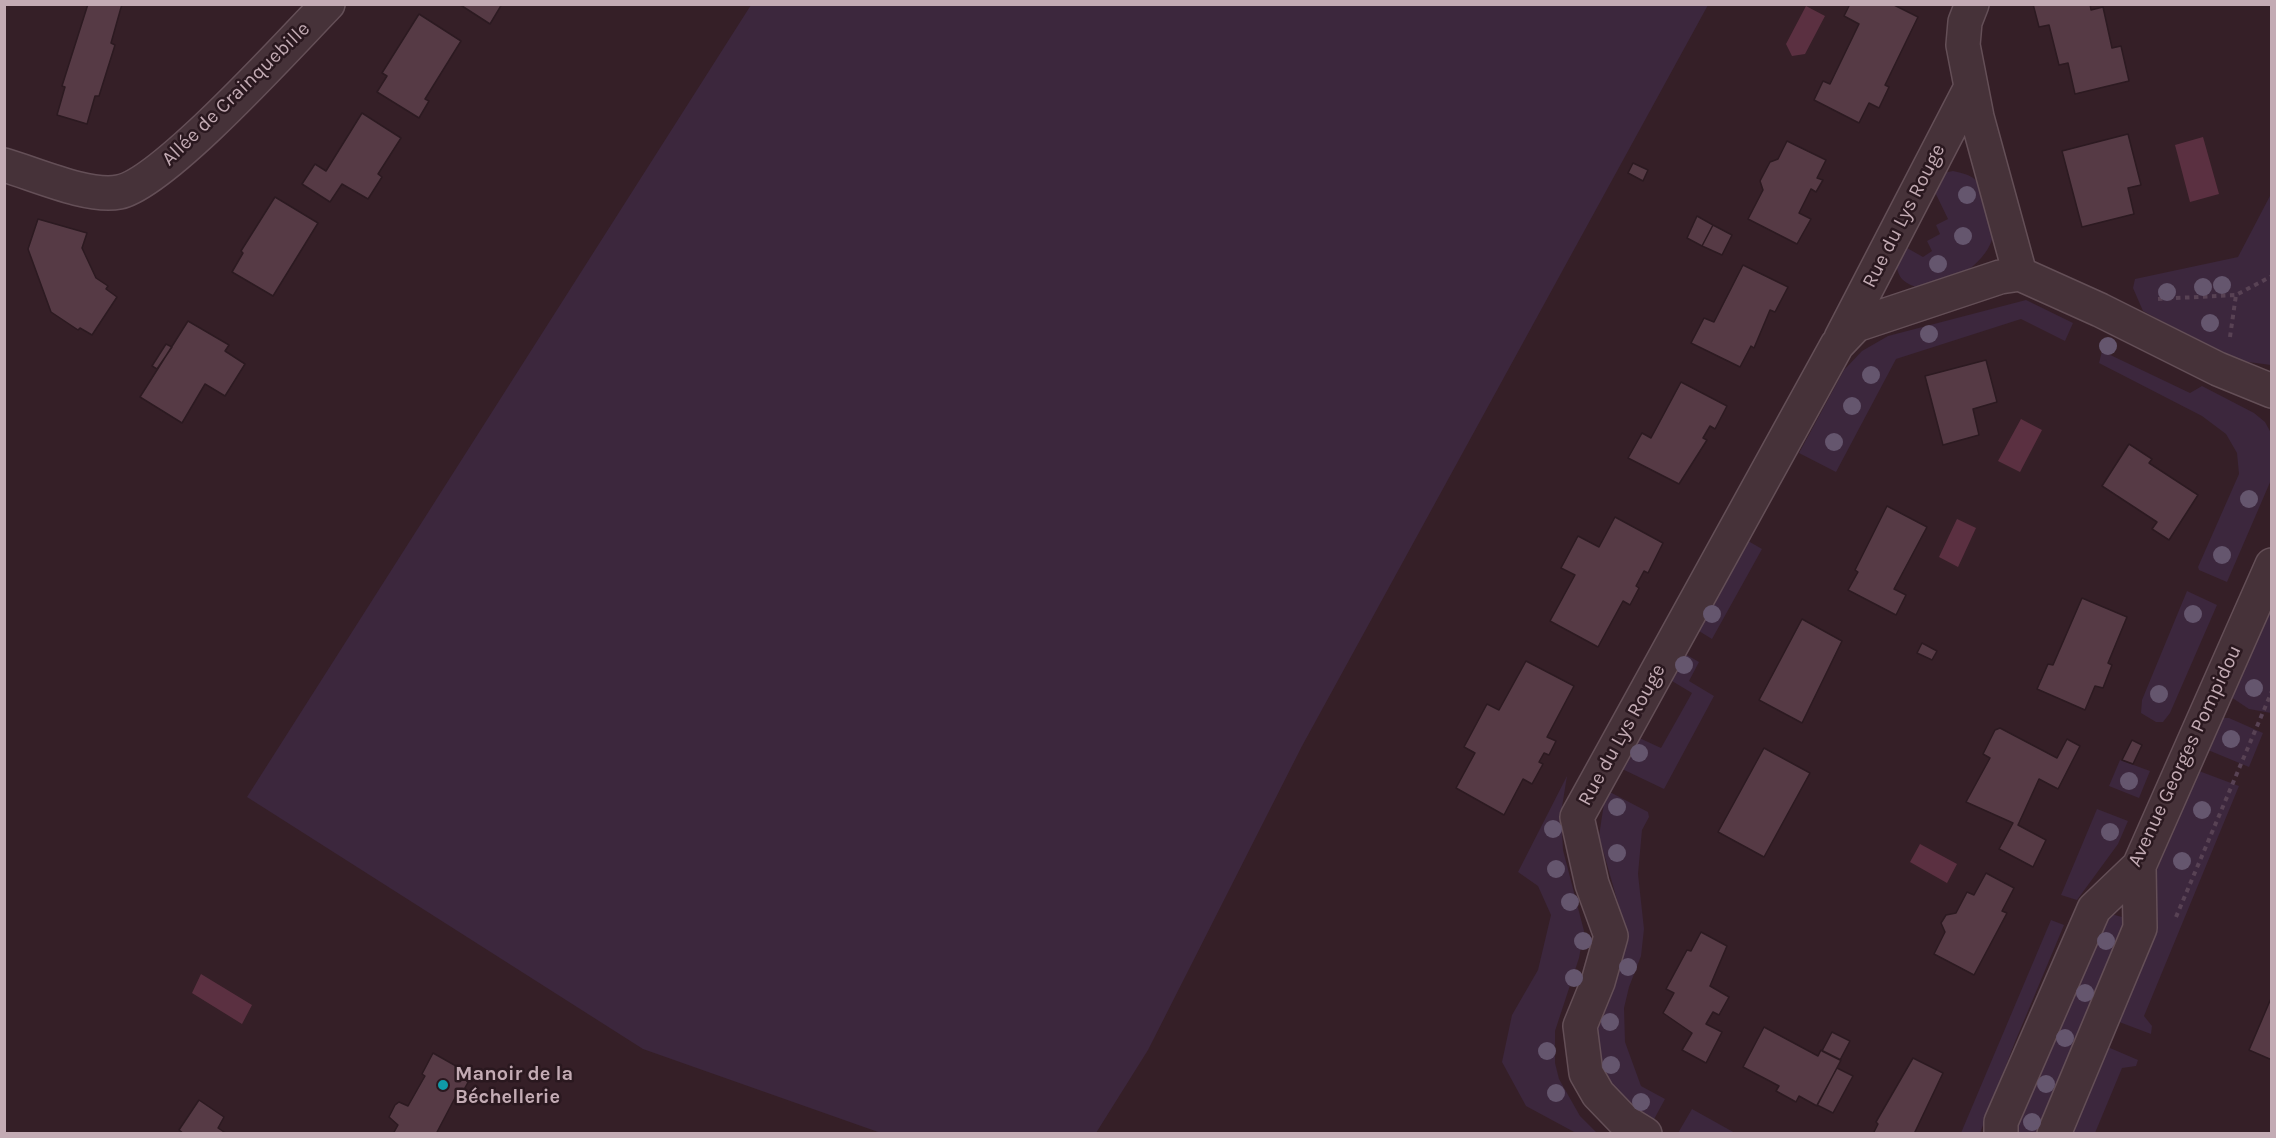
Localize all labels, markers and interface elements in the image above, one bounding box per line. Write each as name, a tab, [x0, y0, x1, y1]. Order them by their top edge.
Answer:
street label: Allée de Crainquebille	[157, 17, 315, 171]
street label: Rue du Lys Rouge	[1857, 140, 1951, 292]
street label: Avenue Georges Pompidou	[2123, 641, 2247, 871]
street label: Rue du Lys Rouge	[1573, 660, 1671, 810]
place label: Manoir de la Béchellerie	[455, 1062, 573, 1109]
marker: Manoir de la Béchellerie	[436, 1078, 450, 1092]

